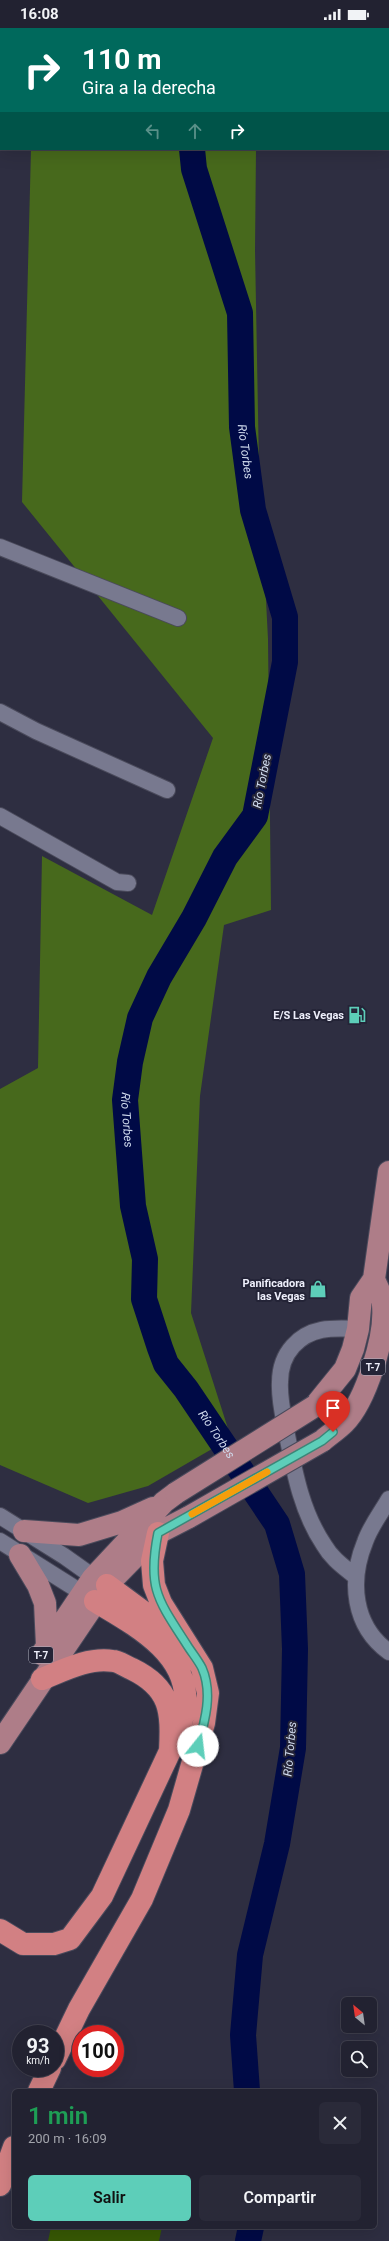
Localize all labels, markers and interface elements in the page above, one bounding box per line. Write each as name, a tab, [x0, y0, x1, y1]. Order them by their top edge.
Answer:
text: 16:08	[20, 5, 59, 23]
text: 110 m	[82, 43, 161, 76]
icon: right	[16, 44, 68, 96]
text: Gira a la derecha	[82, 77, 216, 98]
icon: left	[142, 120, 164, 142]
icon: ahead	[184, 120, 206, 142]
icon: right	[226, 120, 248, 142]
water label: Río Torbes	[235, 423, 256, 480]
water label: Río Torbes	[250, 753, 274, 809]
fuel station icon: E/S Las Vegas	[347, 1005, 367, 1025]
place label: E/S Las Vegas	[273, 1009, 344, 1022]
water label: Río Torbes	[118, 1092, 136, 1148]
place label: Panificadora las Vegas	[243, 1277, 305, 1303]
shop icon: Panificadora las Vegas	[308, 1279, 328, 1299]
road number: T-7	[361, 1359, 385, 1375]
pin	[316, 1391, 350, 1432]
icon: arrive	[322, 1397, 344, 1419]
water label: Río Torbes	[195, 1408, 238, 1461]
road number: T-7	[29, 1647, 53, 1663]
water label: Río Torbes	[281, 1721, 299, 1777]
position arrow	[177, 1725, 219, 1767]
north arrow	[341, 1997, 377, 2033]
map controls	[341, 1997, 377, 2077]
speed limit sign: 100	[72, 2025, 124, 2077]
text: 93	[27, 2034, 49, 2058]
button: search	[341, 2041, 377, 2077]
text: km/h	[26, 2055, 50, 2066]
text: 1 min	[28, 2102, 88, 2130]
button: close	[319, 2102, 361, 2144]
text: 200 m · 16:09	[28, 2131, 107, 2146]
button: Salir	[28, 2175, 191, 2221]
button: Compartir	[199, 2175, 361, 2221]

